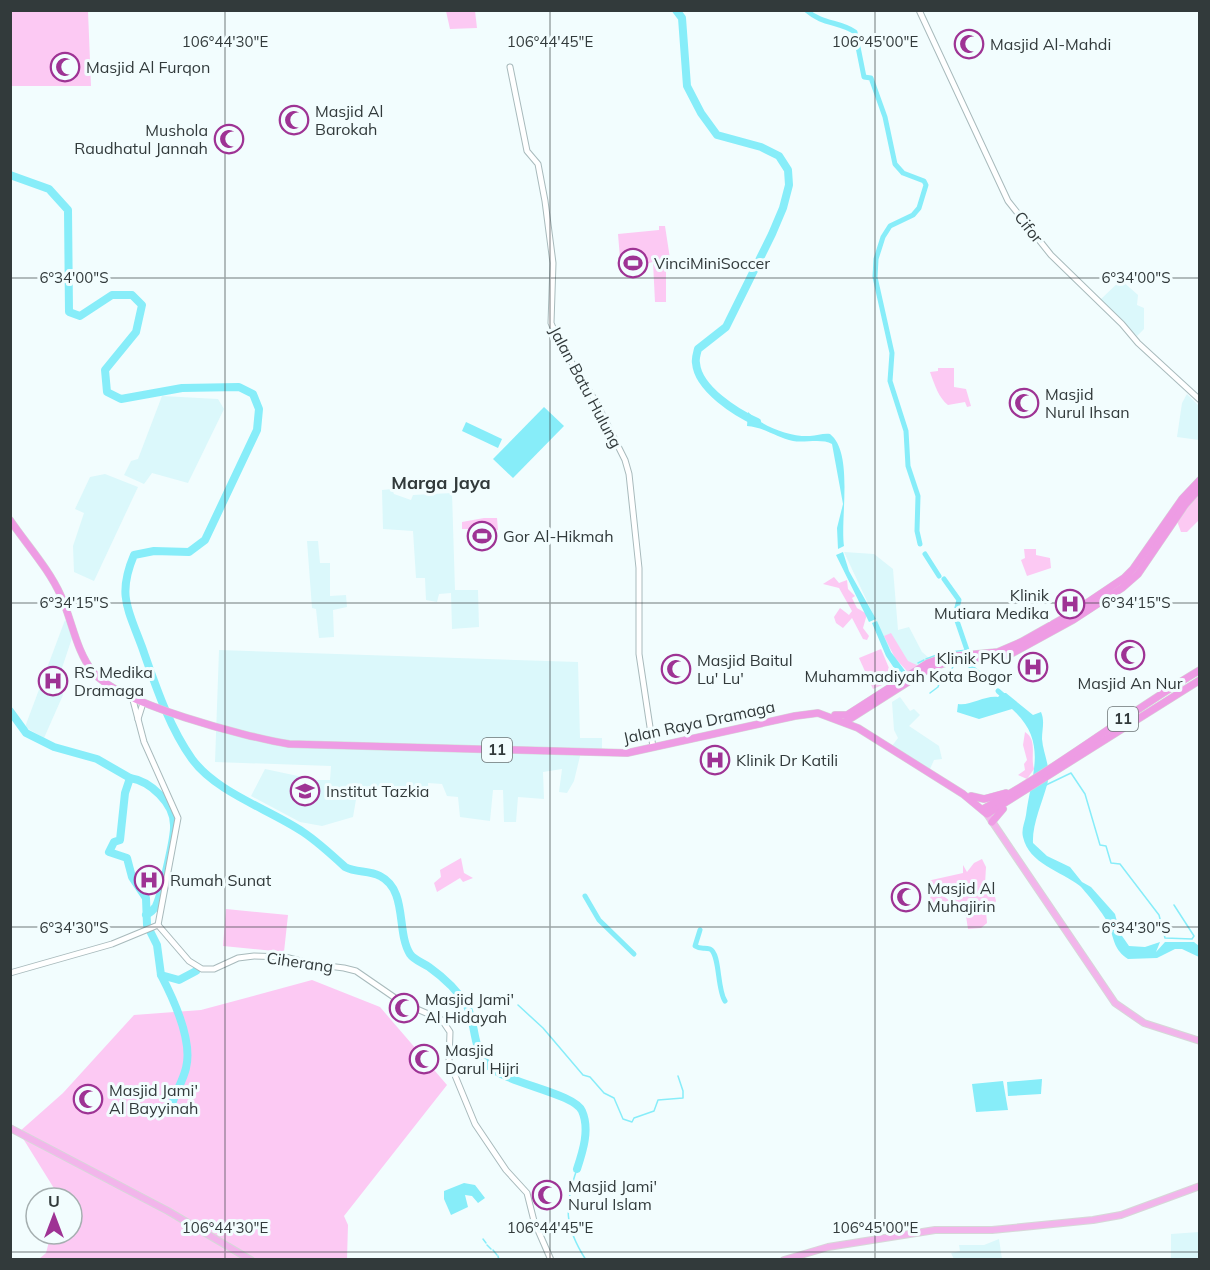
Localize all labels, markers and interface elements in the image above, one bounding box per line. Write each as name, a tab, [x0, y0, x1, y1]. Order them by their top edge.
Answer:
mosque icon: Masjid Al-Mahdi	[953, 28, 985, 60]
text: 106°44'30"E	[182, 32, 268, 51]
text: 106°44'45"E	[507, 32, 593, 51]
text: 106°45'00"E	[832, 32, 918, 51]
place label: Masjid Al-Mahdi	[990, 34, 1111, 54]
mosque icon: Masjid Al Furqon	[49, 51, 81, 83]
place label: Masjid Al Furqon	[86, 57, 210, 77]
place label: Masjid Al Barokah	[315, 101, 383, 139]
mosque icon: Masjid Al Barokah	[278, 104, 310, 136]
place label: Mushola Raudhatul Jannah	[74, 120, 208, 158]
mosque icon: Mushola Raudhatul Jannah	[213, 123, 245, 155]
street label: Cifor	[1010, 207, 1048, 247]
sports icon: VinciMiniSoccer	[617, 247, 649, 279]
place label: VinciMiniSoccer	[654, 253, 770, 273]
text: 6°34'00"S	[39, 268, 109, 287]
text: 6°34'00"S	[1101, 268, 1171, 287]
street label: Jalan Batu Hulung	[546, 323, 626, 451]
place label: Masjid Nurul Ihsan	[1045, 384, 1130, 422]
mosque icon: Masjid Nurul Ihsan	[1008, 387, 1040, 419]
district label: Marga Jaya	[391, 471, 491, 494]
sports icon: Gor Al-Hikmah	[466, 520, 498, 552]
place label: Gor Al-Hikmah	[503, 526, 614, 546]
place label: Klinik Mutiara Medika	[934, 585, 1050, 623]
hospital icon: Klinik Mutiara Medika	[1054, 588, 1086, 620]
text: 6°34'15"S	[39, 593, 109, 612]
text: 6°34'15"S	[1101, 593, 1171, 612]
mosque icon: Masjid An Nur	[1114, 639, 1146, 671]
place label: Klinik PKU Muhammadiyah Kota Bogor	[804, 648, 1012, 686]
place label: Masjid Baitul Lu' Lu'	[697, 650, 793, 688]
hospital icon: Klinik PKU Muhammadiyah Kota Bogor	[1017, 651, 1049, 683]
mosque icon: Masjid Baitul Lu' Lu'	[660, 653, 692, 685]
place label: RS Medika Dramaga	[74, 662, 153, 700]
hospital icon: RS Medika Dramaga	[37, 665, 69, 697]
place label: Masjid An Nur	[1078, 673, 1183, 693]
street label: Jalan Raya Dramaga	[621, 696, 777, 748]
road number: 11	[1108, 707, 1138, 731]
road number: 11	[482, 738, 512, 762]
hospital icon: Klinik Dr Katili	[699, 744, 731, 776]
place label: Klinik Dr Katili	[736, 750, 838, 770]
school or university icon: Institut Tazkia	[289, 775, 321, 807]
place label: Institut Tazkia	[326, 781, 429, 801]
hospital icon: Rumah Sunat	[133, 864, 165, 896]
place label: Rumah Sunat	[170, 870, 272, 890]
place label: Masjid Al Muhajirin	[927, 878, 996, 916]
mosque icon: Masjid Al Muhajirin	[890, 881, 922, 913]
text: 6°34'30"S	[39, 918, 109, 937]
text: 6°34'30"S	[1101, 918, 1171, 937]
street label: Ciherang	[265, 947, 335, 977]
place label: Masjid Jami' Al Hidayah	[425, 989, 514, 1027]
mosque icon: Masjid Jami' Al Hidayah	[388, 992, 420, 1024]
place label: Masjid Darul Hijri	[445, 1040, 519, 1078]
mosque icon: Masjid Darul Hijri	[408, 1043, 440, 1075]
place label: Masjid Jami' Al Bayyinah	[109, 1080, 198, 1118]
mosque icon: Masjid Jami' Al Bayyinah	[72, 1083, 104, 1115]
place label: Masjid Jami' Nurul Islam	[568, 1176, 657, 1214]
mosque icon: Masjid Jami' Nurul Islam	[531, 1179, 563, 1211]
north arrow	[24, 1186, 84, 1246]
text: U	[48, 1191, 60, 1211]
text: 106°44'30"E	[182, 1218, 268, 1237]
text: 106°44'45"E	[507, 1218, 593, 1237]
text: 106°45'00"E	[832, 1218, 918, 1237]

